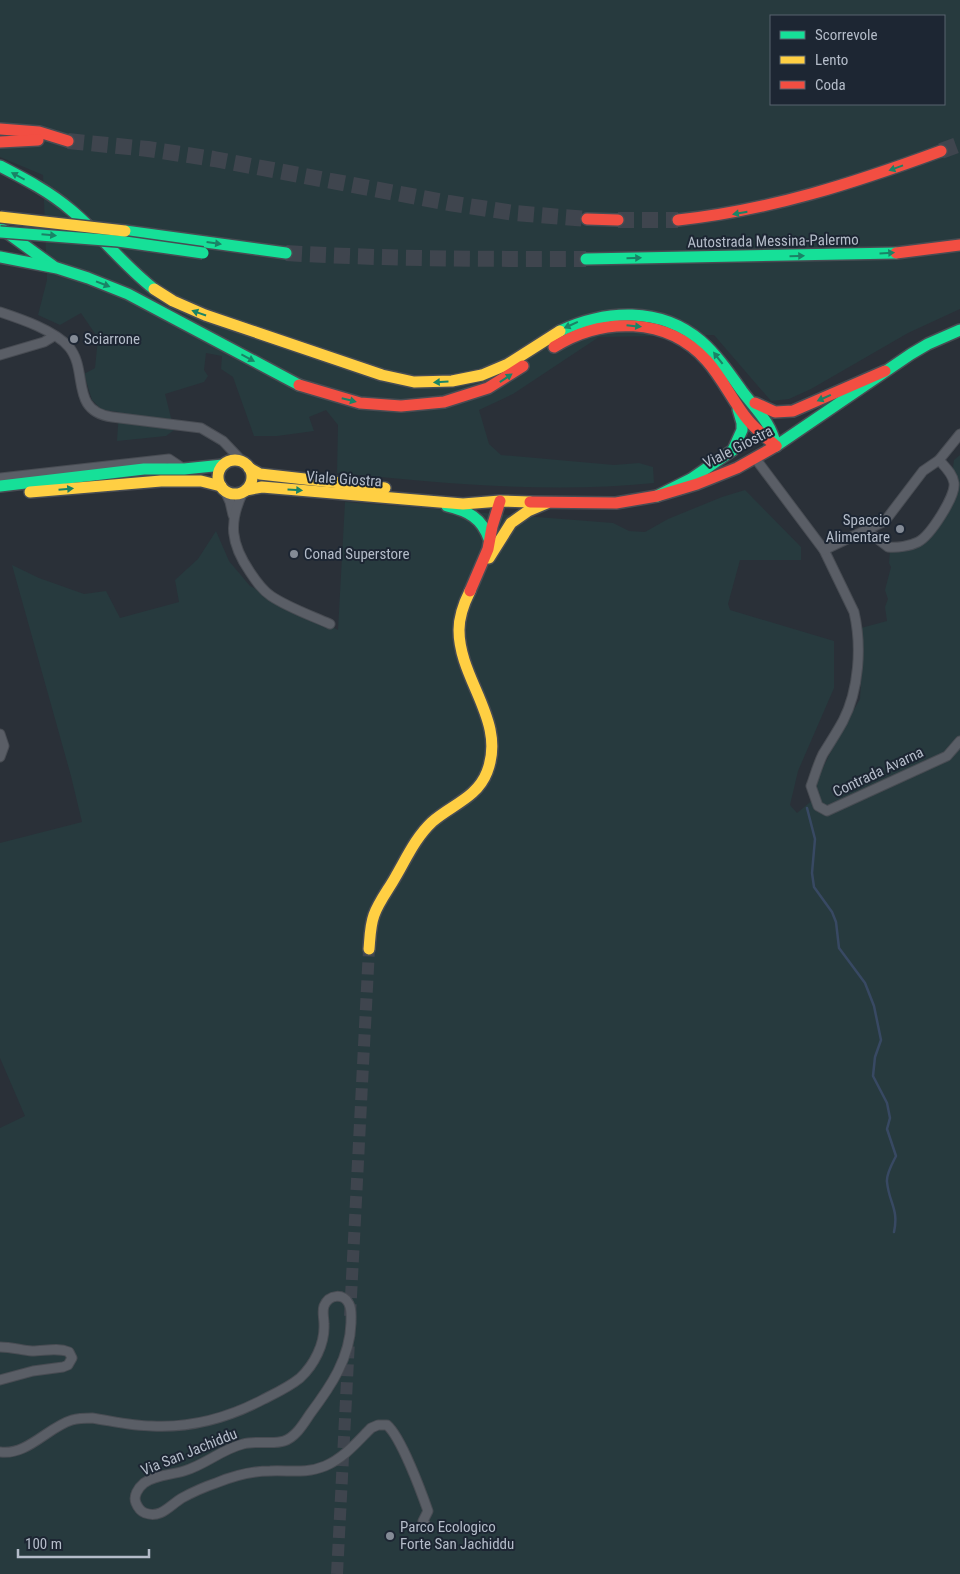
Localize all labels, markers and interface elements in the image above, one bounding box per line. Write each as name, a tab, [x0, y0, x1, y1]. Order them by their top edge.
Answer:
legend	[770, 15, 945, 105]
text: Scorrevole	[815, 26, 877, 44]
text: Lento	[815, 51, 848, 69]
text: Coda	[815, 76, 846, 94]
one-way arrow	[888, 165, 903, 172]
one-way arrow	[11, 172, 25, 180]
one-way arrow	[731, 209, 747, 217]
one-way arrow	[41, 231, 57, 239]
street label: Autostrada Messina-Palermo	[687, 231, 859, 251]
one-way arrow	[206, 239, 222, 247]
one-way arrow	[880, 249, 896, 257]
one-way arrow	[789, 252, 805, 260]
one-way arrow	[627, 254, 643, 262]
one-way arrow	[96, 280, 111, 288]
one-way arrow	[191, 308, 206, 316]
one-way arrow	[564, 322, 578, 330]
one-way arrow	[626, 322, 642, 330]
place label: Sciarrone	[84, 330, 140, 348]
marker: Sciarrone	[68, 333, 80, 345]
one-way arrow	[713, 352, 724, 365]
one-way arrow	[240, 354, 255, 362]
one-way arrow	[499, 373, 513, 382]
one-way arrow	[433, 379, 449, 387]
one-way arrow	[817, 394, 831, 402]
one-way arrow	[342, 396, 357, 404]
street label: Viale Giostra	[700, 422, 776, 472]
street label: Viale Giostra	[306, 467, 382, 491]
one-way arrow	[58, 484, 74, 492]
one-way arrow	[287, 486, 303, 494]
place label: Spaccio Alimentare	[826, 511, 890, 546]
marker: Spaccio Alimentare	[894, 523, 906, 535]
place label: Conad Superstore	[304, 545, 410, 563]
marker: Conad Superstore	[288, 548, 300, 560]
street label: Contrada Avarna	[830, 743, 926, 801]
street label: Via San Jachiddu	[138, 1424, 240, 1480]
place label: Parco Ecologico Forte San Jachiddu	[400, 1518, 514, 1553]
scale bar	[18, 1526, 149, 1558]
marker: Parco Ecologico Forte San Jachiddu	[384, 1530, 396, 1542]
text: 100 m	[25, 1535, 62, 1553]

